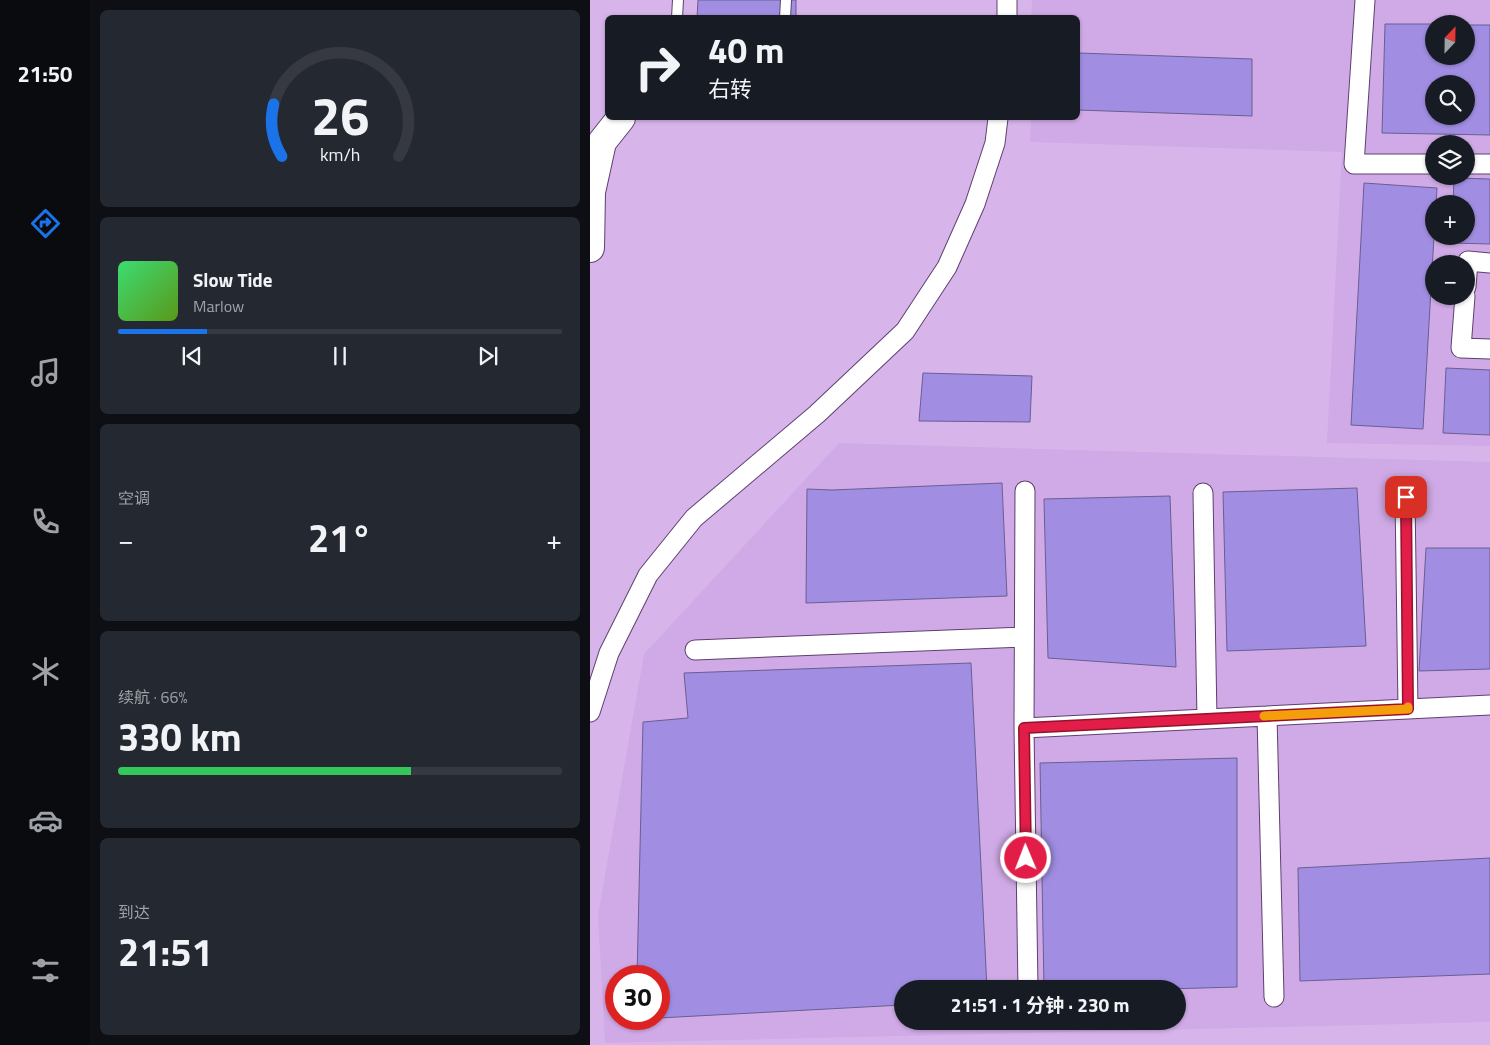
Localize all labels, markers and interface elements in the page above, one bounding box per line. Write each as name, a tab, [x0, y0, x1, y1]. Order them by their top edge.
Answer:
north arrow	[1425, 15, 1475, 65]
map controls	[1425, 15, 1475, 305]
text: 40 m	[708, 23, 784, 77]
icon: right	[625, 35, 690, 100]
text: 21:50	[18, 57, 72, 91]
text: 右转	[708, 72, 752, 106]
button: search	[1425, 75, 1475, 125]
text: 26	[311, 76, 369, 155]
button: layers	[1425, 135, 1475, 185]
text: km/h	[320, 141, 360, 168]
button: +	[1425, 195, 1475, 245]
icon: directions	[28, 206, 63, 241]
button: −	[1425, 255, 1475, 305]
text: Slow Tide	[193, 265, 272, 294]
text: Marlow	[193, 294, 244, 318]
icon: previous	[178, 342, 206, 370]
icon: pause	[326, 342, 354, 370]
icon: next	[474, 342, 502, 370]
icon: music	[28, 355, 63, 390]
pin	[1385, 476, 1427, 518]
icon: arrive	[1392, 483, 1420, 511]
text: 空调	[118, 486, 150, 510]
icon: phone	[28, 504, 63, 539]
text: 21°	[308, 509, 372, 567]
text: −	[118, 518, 134, 561]
text: +	[546, 518, 562, 561]
icon: climate	[28, 654, 63, 689]
text: 续航 · 66%	[118, 685, 187, 709]
text: 330 km	[118, 708, 242, 766]
icon: car	[28, 803, 63, 838]
position arrow	[999, 831, 1051, 883]
text: 到达	[118, 900, 150, 924]
text: 21:51	[118, 923, 213, 981]
icon: filters	[28, 953, 63, 988]
speed limit sign: 30	[605, 965, 670, 1030]
text: 21:51 · 1 分钟 · 230 m	[951, 990, 1129, 1019]

